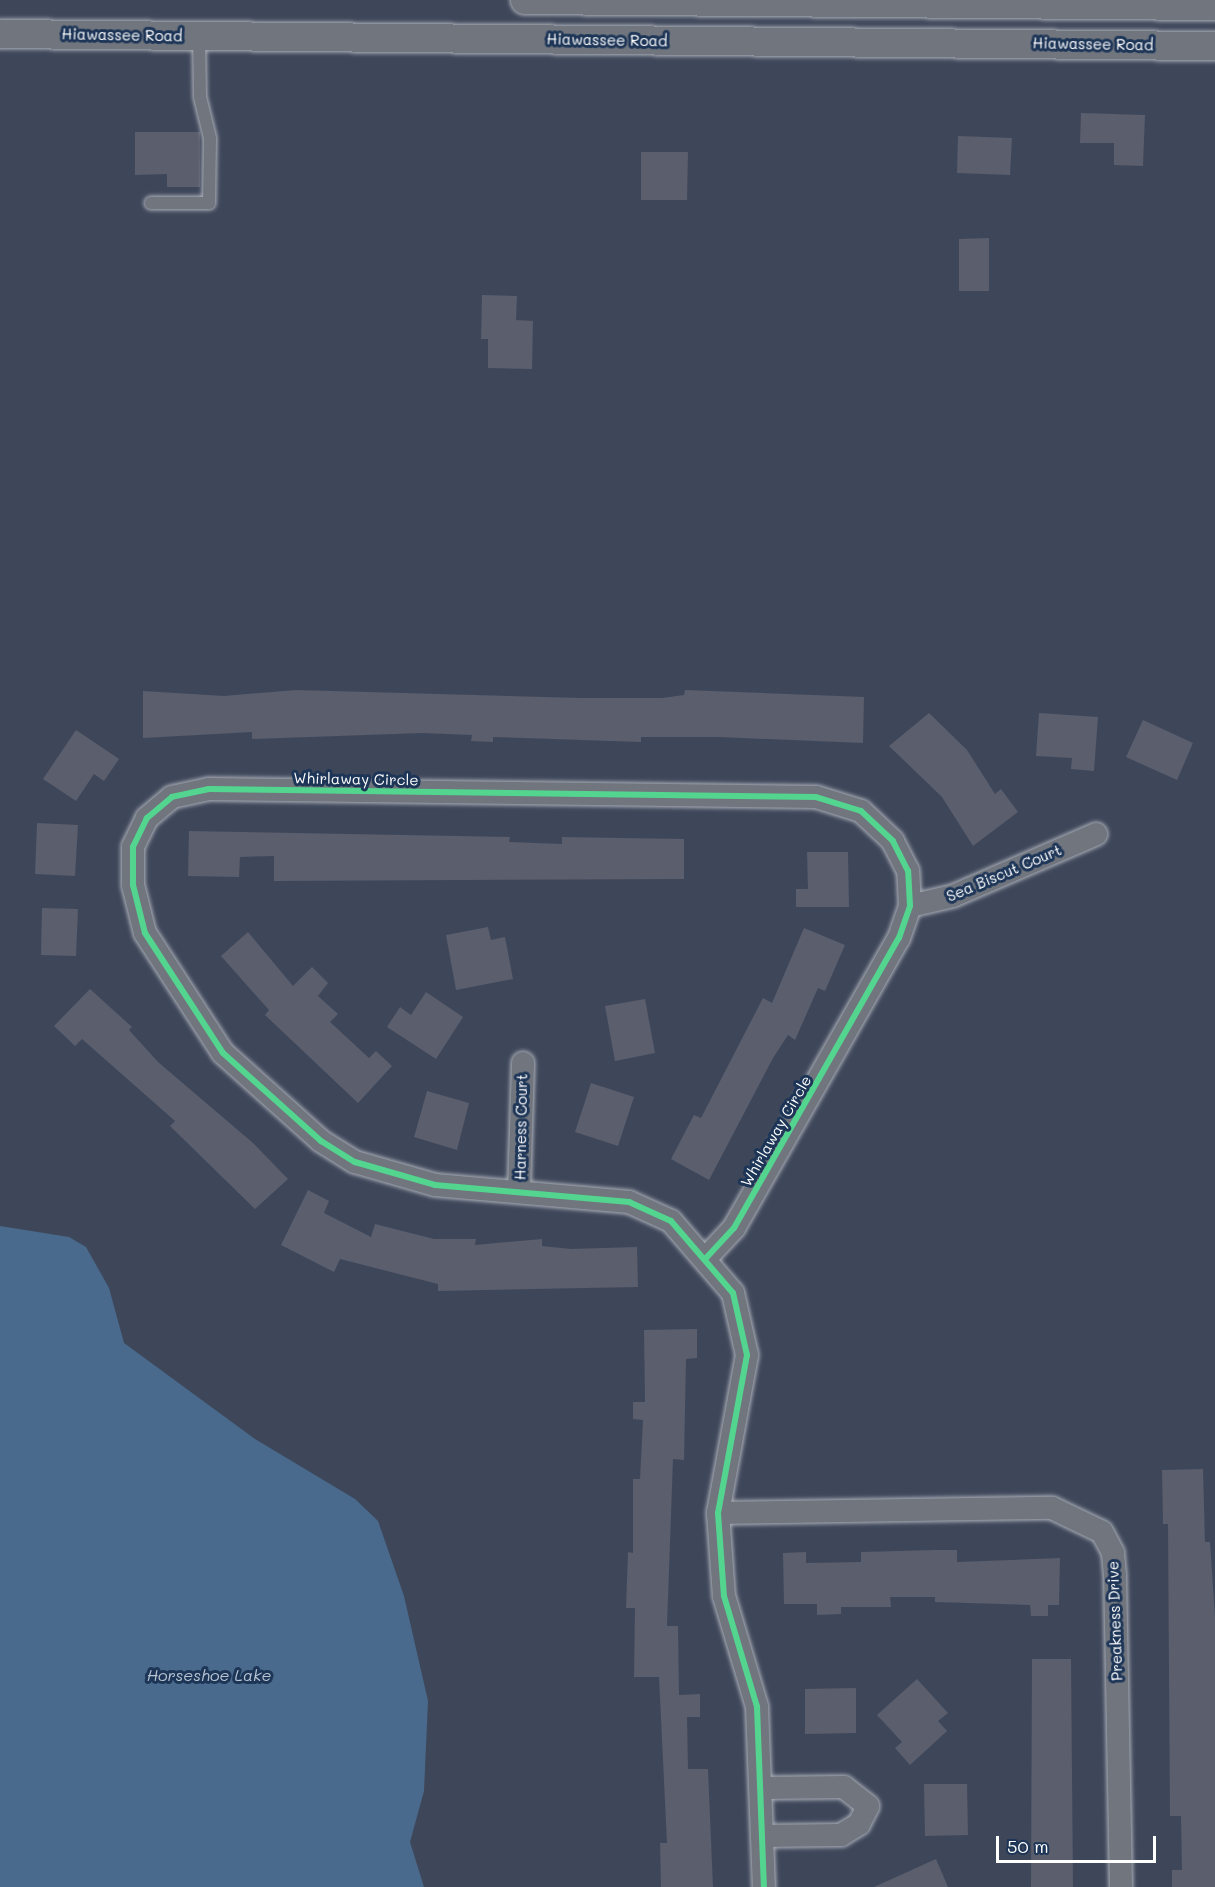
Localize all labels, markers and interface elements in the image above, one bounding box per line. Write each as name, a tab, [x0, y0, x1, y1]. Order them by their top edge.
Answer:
street label: Hiawassee Road	[61, 25, 183, 45]
street label: Hiawassee Road	[546, 30, 668, 50]
street label: Hiawassee Road	[1032, 34, 1154, 54]
street label: Whirlaway Circle	[293, 769, 419, 789]
street label: Sea Biscut Court	[944, 841, 1064, 905]
street label: Whirlaway Circle	[737, 1072, 815, 1190]
street label: Harness Court	[511, 1074, 531, 1180]
street label: Preakness Drive	[1104, 1561, 1126, 1681]
water label: Horseshoe Lake	[147, 1665, 271, 1685]
scale bar	[999, 1824, 1160, 1862]
text: 50 m	[1007, 1834, 1049, 1858]

